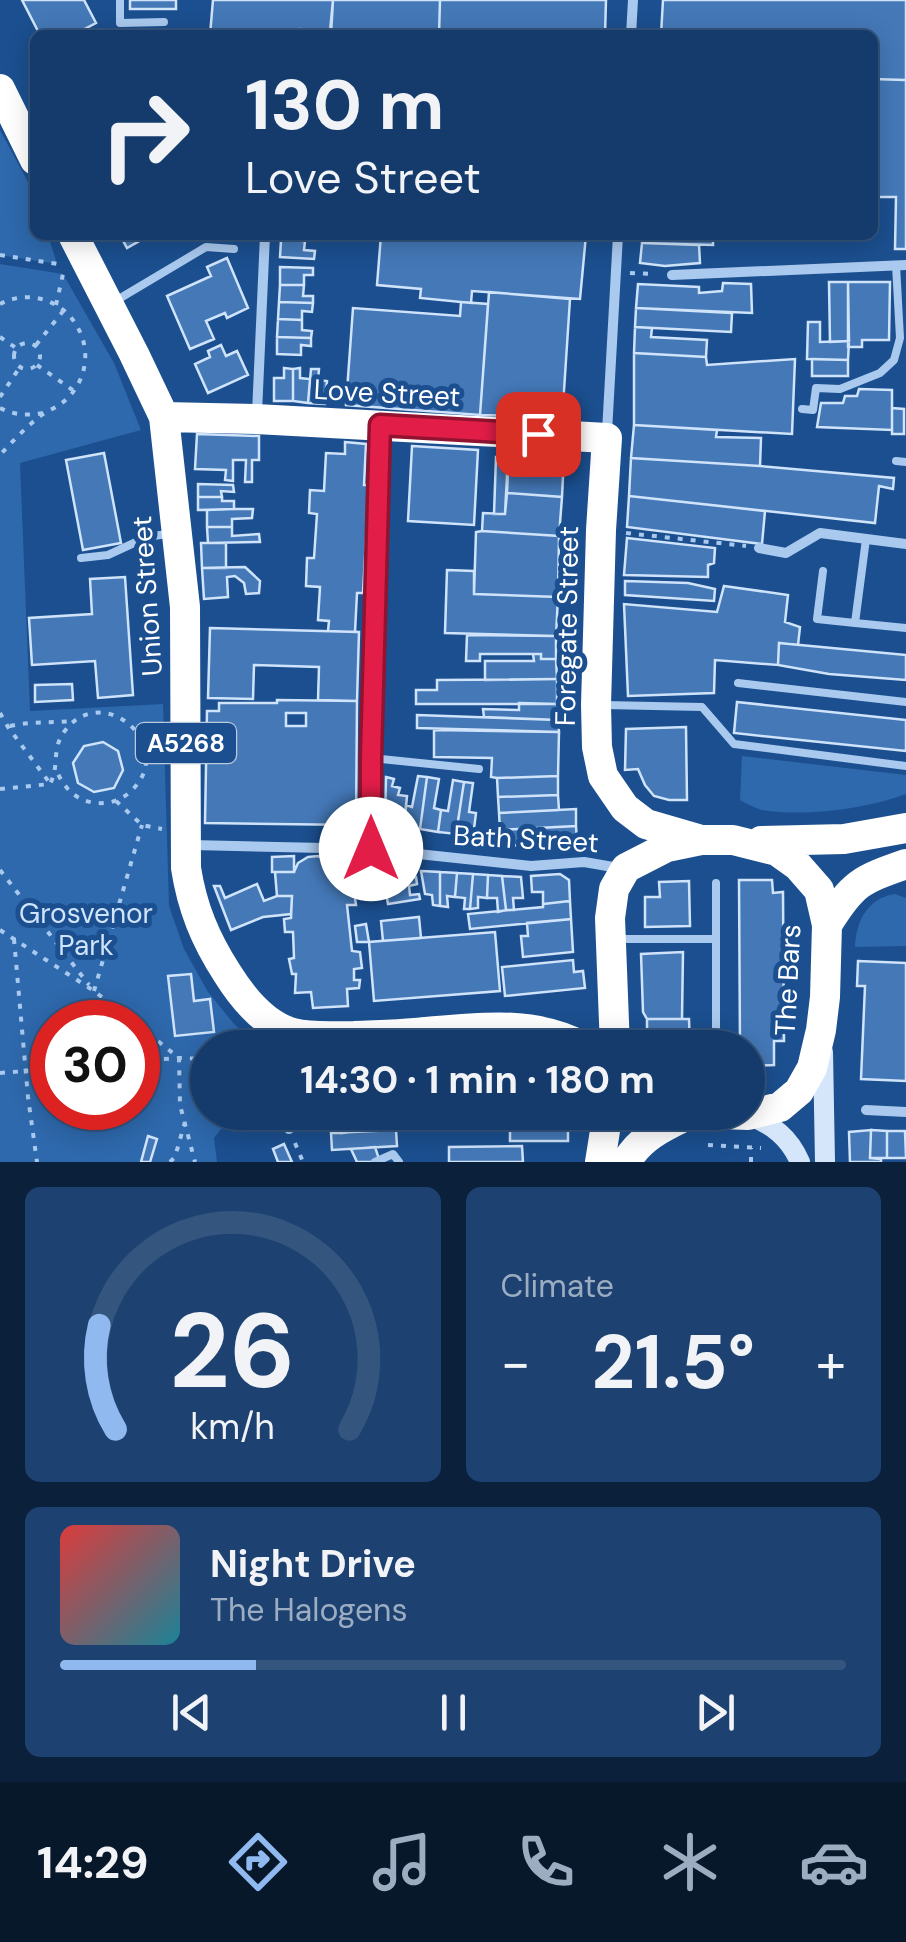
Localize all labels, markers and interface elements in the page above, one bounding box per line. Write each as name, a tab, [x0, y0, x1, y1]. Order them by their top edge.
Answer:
text: 130 m	[245, 60, 444, 151]
icon: right	[80, 70, 210, 200]
text: Love Street	[245, 148, 481, 207]
street label: Love Street	[313, 371, 461, 415]
pin	[496, 392, 581, 477]
icon: arrive	[511, 407, 566, 462]
street label: Union Street	[123, 515, 171, 677]
street label: Foregate Street	[547, 525, 587, 727]
road number: A5268	[136, 723, 236, 763]
position arrow	[319, 797, 423, 901]
street label: Bath Street	[452, 817, 600, 861]
park label: Grosvenor Park	[19, 895, 153, 964]
street label: The Bars	[767, 923, 809, 1037]
speed limit sign: 30	[30, 1000, 160, 1130]
text: 14:30 · 1 min · 180 m	[300, 1055, 655, 1105]
text: Climate	[501, 1265, 614, 1307]
text: 26	[170, 1284, 296, 1419]
text: 21.5°	[592, 1314, 755, 1411]
text: −	[501, 1327, 531, 1399]
text: +	[816, 1327, 846, 1399]
text: km/h	[191, 1404, 275, 1450]
text: Night Drive	[210, 1539, 416, 1589]
text: The Halogens	[210, 1589, 408, 1631]
icon: previous	[164, 1685, 219, 1740]
icon: pause	[426, 1685, 481, 1740]
icon: next	[688, 1685, 743, 1740]
icon: directions	[223, 1827, 293, 1897]
icon: music	[367, 1827, 437, 1897]
icon: phone	[511, 1827, 581, 1897]
icon: climate	[655, 1827, 725, 1897]
icon: car	[799, 1827, 869, 1897]
text: 14:29	[37, 1833, 148, 1892]

